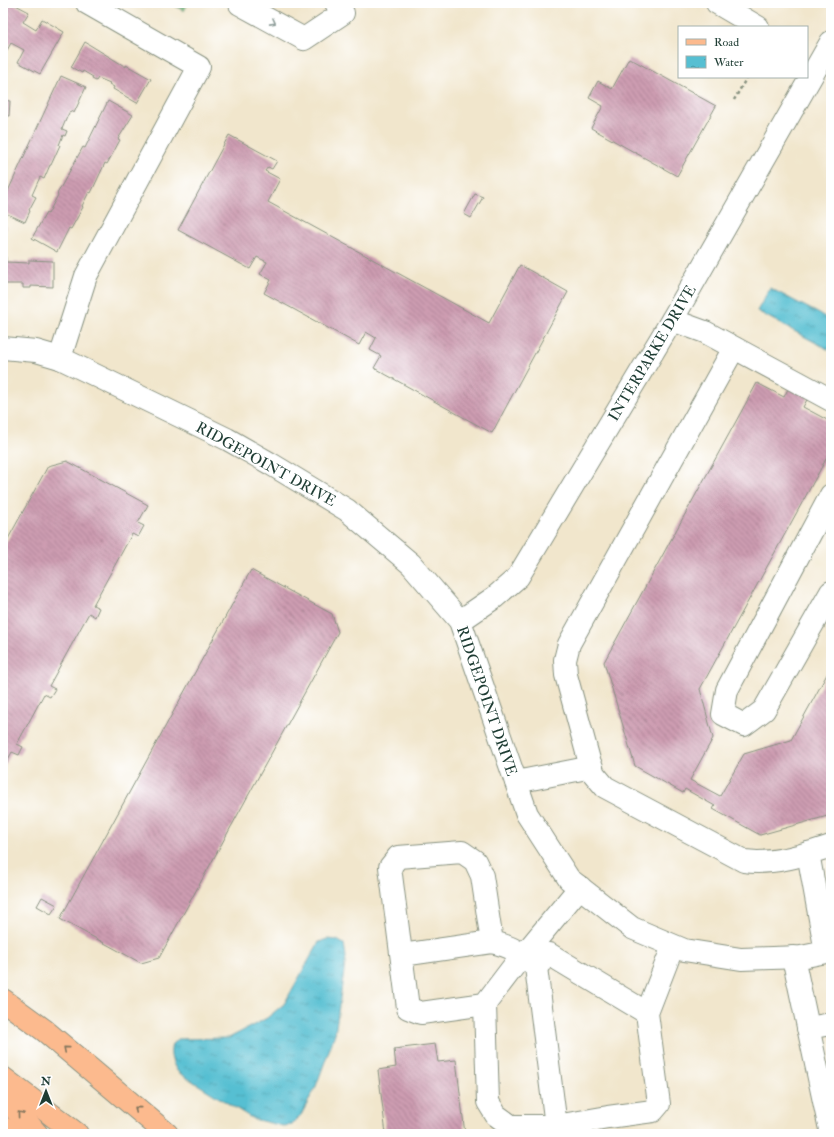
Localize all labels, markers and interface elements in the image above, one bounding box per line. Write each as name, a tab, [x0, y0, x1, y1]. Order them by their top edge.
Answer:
one-way arrow	[269, 17, 276, 25]
legend	[678, 26, 808, 78]
text: Road	[714, 35, 739, 50]
text: Water	[713, 55, 744, 70]
street label: INTERPARKE DRIVE	[604, 282, 701, 425]
street label: RIDGEPOINT DRIVE	[192, 418, 339, 511]
street label: RIDGEPOINT DRIVE	[452, 624, 521, 779]
one-way arrow	[63, 1046, 71, 1053]
north arrow	[26, 1071, 66, 1111]
text: N	[40, 1075, 52, 1088]
one-way arrow	[134, 1106, 142, 1113]
one-way arrow	[18, 1112, 25, 1119]

